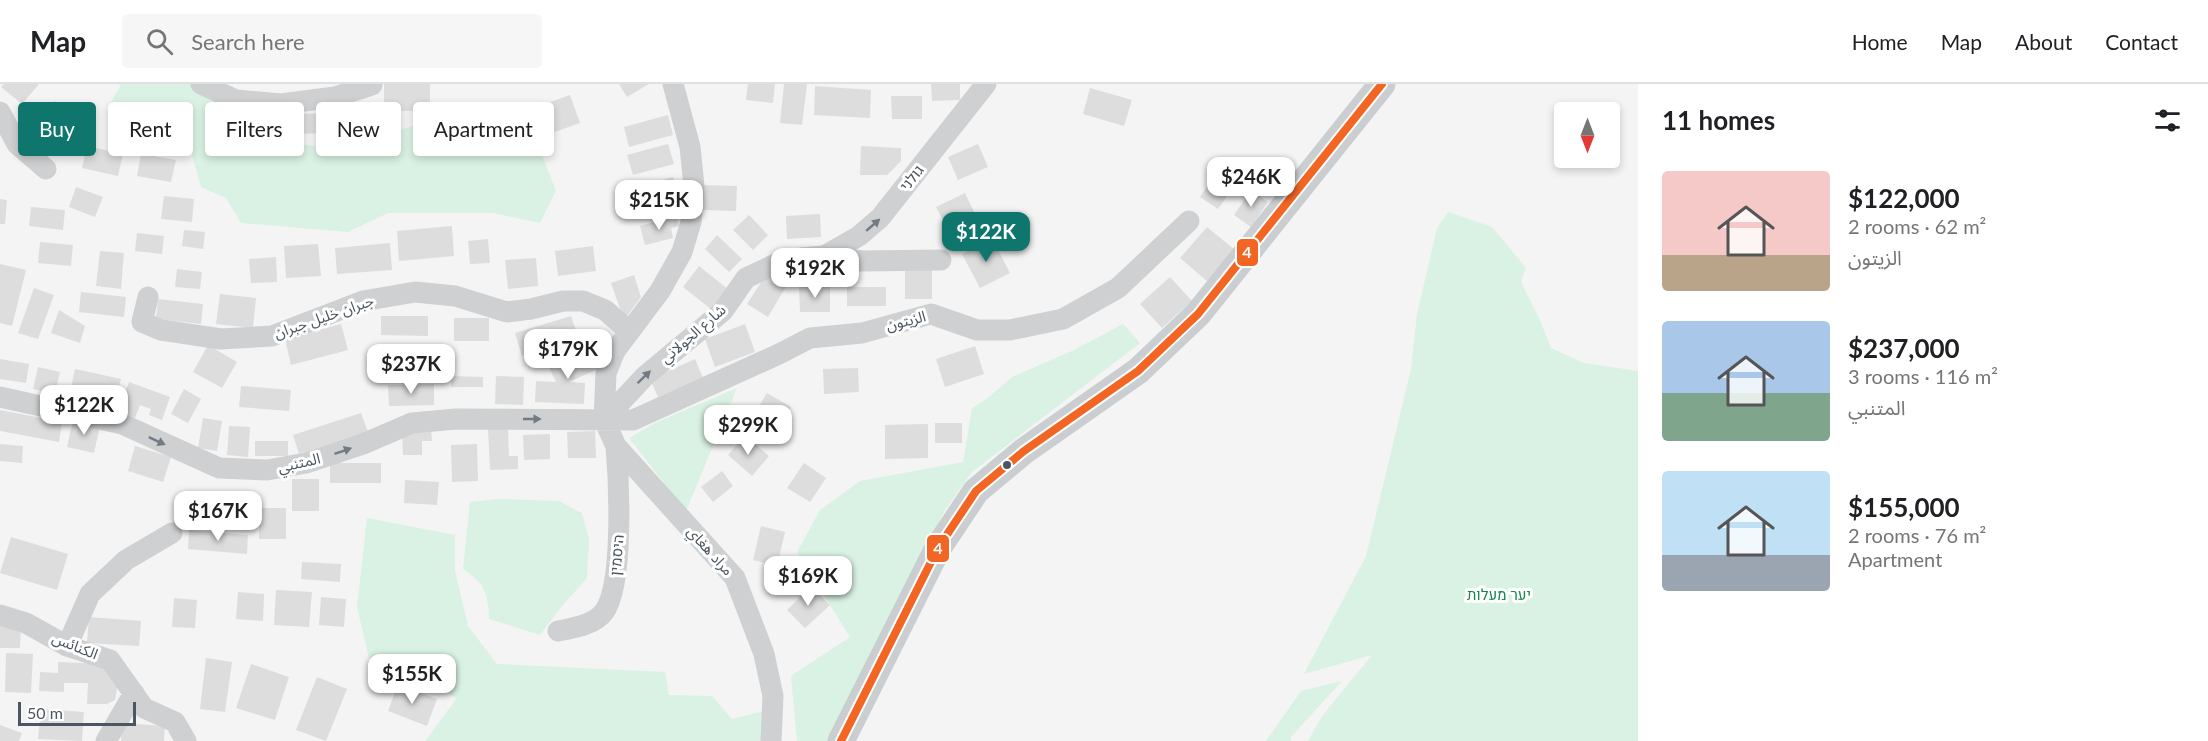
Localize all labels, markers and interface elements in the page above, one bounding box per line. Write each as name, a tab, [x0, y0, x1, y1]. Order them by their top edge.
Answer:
search box	[122, 14, 542, 68]
text: Map	[30, 24, 86, 58]
icon: search	[143, 25, 176, 58]
text: Search here	[191, 28, 305, 55]
text: Home	[1852, 29, 1908, 54]
text: Map	[1941, 29, 1982, 54]
text: About	[2015, 29, 2072, 54]
text: Contact	[2105, 29, 2178, 54]
chip: Buy	[18, 102, 96, 156]
chip: Rent	[108, 102, 193, 156]
chip: Filters	[205, 102, 304, 156]
chip: New	[316, 102, 401, 156]
chip: Apartment	[413, 102, 554, 156]
north arrow	[1554, 102, 1620, 168]
map controls	[1554, 102, 1620, 168]
text: 11 homes	[1662, 104, 1775, 136]
icon: filters	[2151, 104, 2184, 137]
pin: $246K	[1209, 157, 1293, 208]
street label: גולני	[896, 161, 927, 194]
text: $246K	[1221, 164, 1281, 188]
pin: $215K	[617, 180, 701, 231]
text: $122,000	[1848, 182, 1960, 214]
text: $215K	[629, 187, 689, 211]
icon: home	[1710, 195, 1782, 267]
pin: $122K	[944, 212, 1028, 263]
text: 2 rooms · 62 m²	[1848, 214, 1986, 238]
one-way arrow	[865, 218, 880, 231]
text: $122K	[956, 219, 1016, 243]
line badge: 4	[1236, 238, 1259, 267]
text: 4	[1242, 242, 1252, 261]
text: الزيتون	[1848, 245, 1902, 269]
pin: $192K	[773, 248, 857, 299]
text: $192K	[785, 255, 845, 279]
street label: جبران خليل جبران	[271, 291, 376, 342]
street label: شارع الجولاني	[656, 300, 732, 370]
street label: الزيتون	[884, 306, 928, 335]
pin: $179K	[526, 329, 610, 380]
text: $237,000	[1848, 332, 1960, 364]
text: $179K	[538, 336, 598, 360]
pin: $237K	[369, 344, 453, 395]
icon: home	[1710, 345, 1782, 417]
text: $237K	[381, 351, 441, 375]
text: 3 rooms · 116 m²	[1848, 364, 1998, 388]
one-way arrow	[637, 370, 652, 384]
pin: $122K	[42, 385, 126, 436]
text: $122K	[54, 392, 114, 416]
text: المتنبي	[1848, 395, 1905, 419]
pin: $299K	[706, 405, 790, 456]
text: $299K	[718, 412, 778, 436]
one-way arrow	[523, 414, 542, 424]
one-way arrow	[148, 436, 165, 445]
one-way arrow	[334, 445, 352, 455]
street label: المتنبي	[276, 448, 323, 479]
unlabelled marker	[1001, 459, 1013, 471]
pin: $167K	[176, 491, 260, 542]
text: $155,000	[1848, 491, 1960, 523]
icon: home	[1710, 495, 1782, 567]
text: $167K	[188, 498, 248, 522]
street label: مراد هغاي	[681, 522, 738, 581]
text: 2 rooms · 76 m²	[1848, 523, 1986, 547]
street label: היסמין	[605, 534, 627, 576]
line badge: 4	[926, 534, 950, 563]
text: 4	[933, 538, 943, 557]
text: Apartment	[1848, 547, 1942, 571]
pin: $169K	[766, 556, 850, 607]
text: $169K	[778, 563, 838, 587]
park label: יער מעלות	[1467, 585, 1531, 603]
street label: الكنائس	[50, 628, 101, 663]
pin: $155K	[370, 654, 454, 705]
text: $155K	[382, 661, 442, 685]
scale bar	[18, 699, 136, 726]
text: 50 m	[27, 703, 63, 722]

